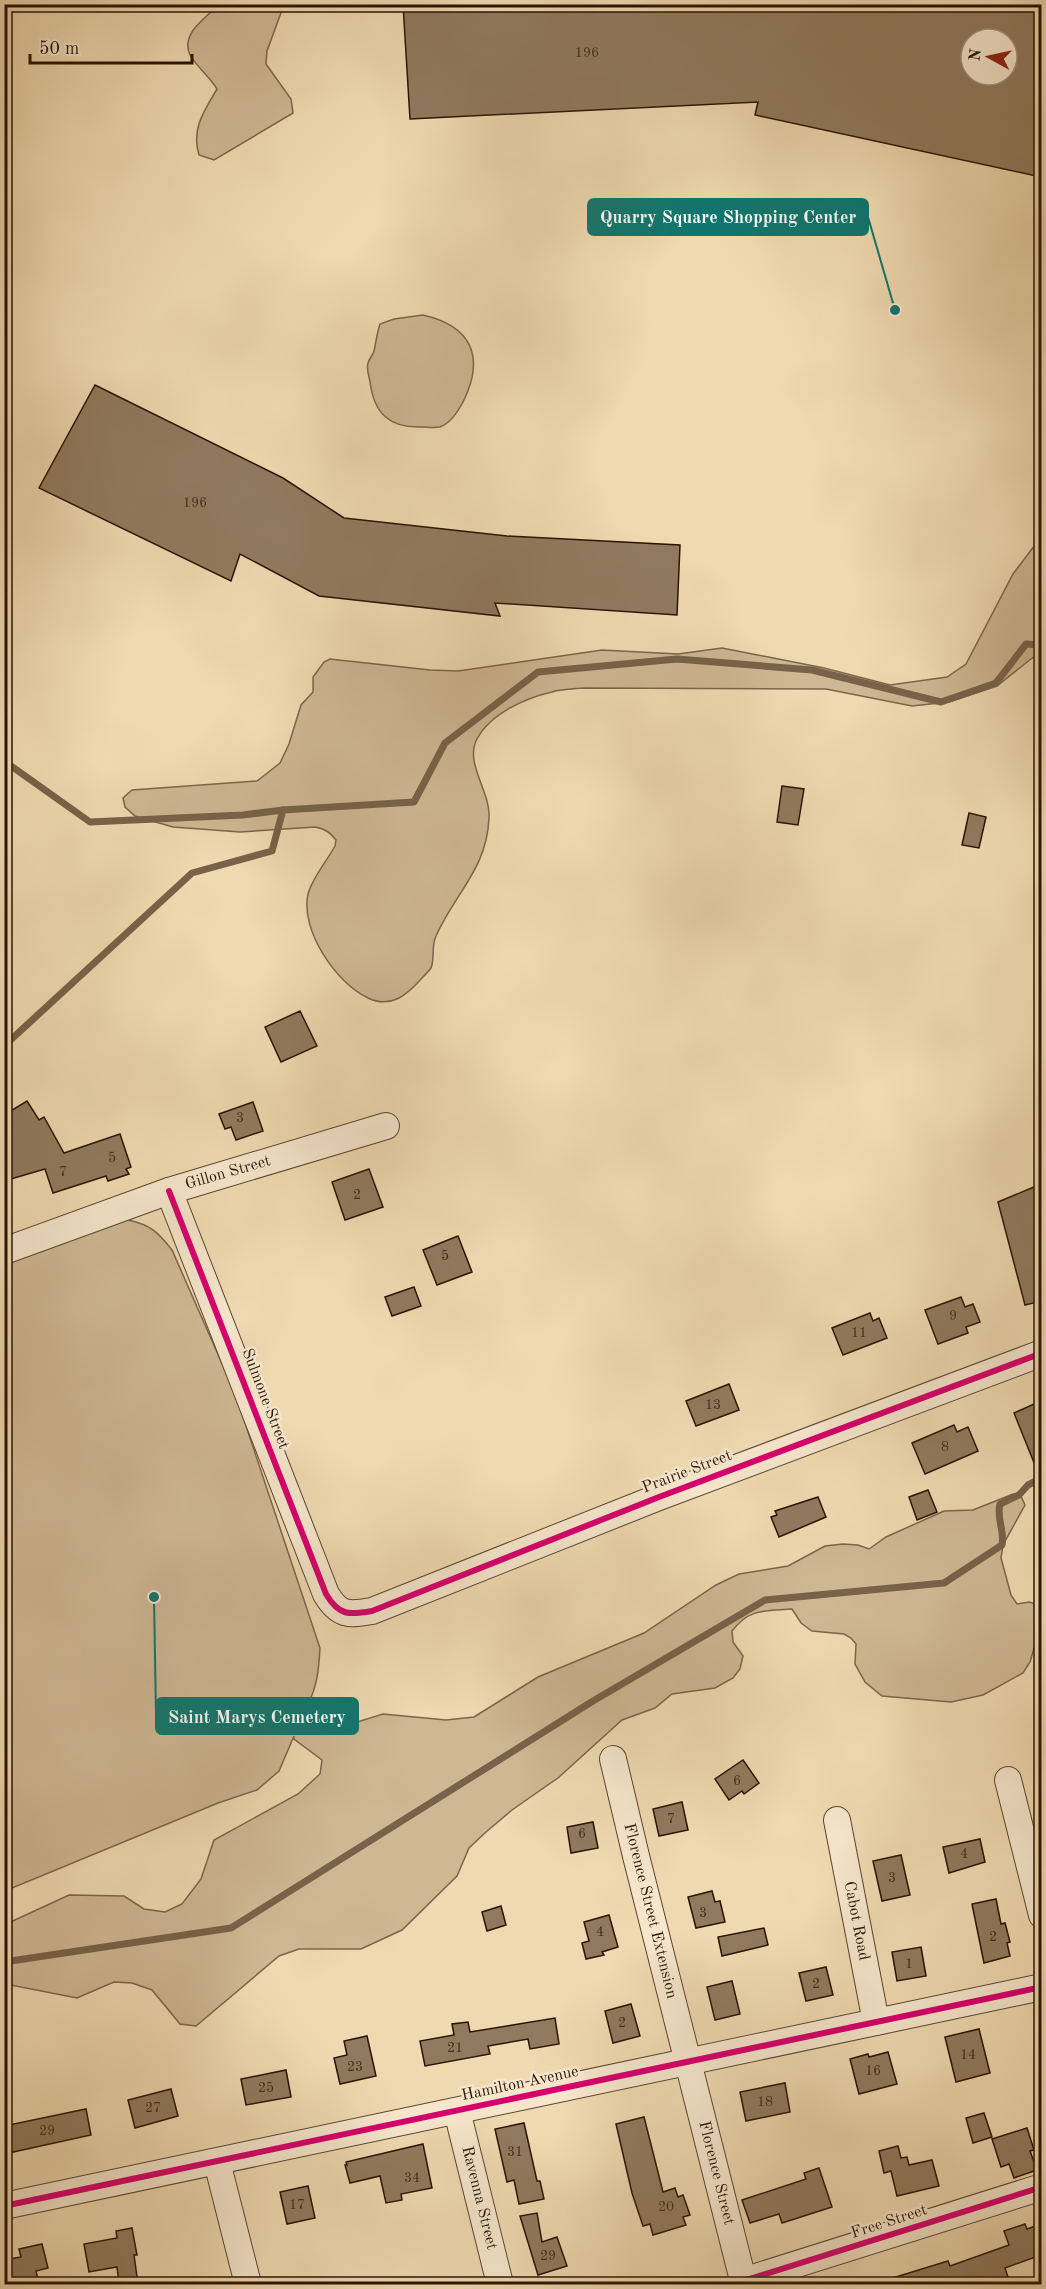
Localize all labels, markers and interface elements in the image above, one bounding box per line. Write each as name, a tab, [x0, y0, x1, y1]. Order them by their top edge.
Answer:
scale bar	[30, 27, 192, 65]
north arrow	[959, 27, 1019, 87]
text: 50 m	[39, 40, 79, 58]
house number: 196	[575, 46, 599, 60]
text: N	[967, 47, 985, 62]
callout: Quarry Square Shopping Center	[588, 199, 868, 235]
text: Quarry Square Shopping Center	[600, 209, 856, 227]
house number: 196	[183, 496, 207, 510]
house number: 3	[236, 1111, 244, 1125]
house number: 5	[108, 1151, 116, 1165]
street label: Gillon Street	[184, 1153, 273, 1193]
house number: 7	[59, 1165, 67, 1179]
house number: 2	[353, 1188, 361, 1202]
house number: 5	[441, 1249, 449, 1263]
house number: 9	[949, 1309, 957, 1323]
house number: 11	[851, 1326, 867, 1340]
street label: Sulmone Street	[238, 1347, 292, 1452]
house number: 13	[705, 1398, 721, 1412]
house number: 8	[941, 1440, 949, 1454]
street label: Prairie Street	[640, 1447, 734, 1496]
callout: Saint Marys Cemetery	[156, 1698, 358, 1734]
text: Saint Marys Cemetery	[168, 1709, 346, 1727]
house number: 6	[733, 1774, 741, 1788]
house number: 7	[667, 1812, 675, 1826]
street label: Florence Street Extension	[620, 1822, 680, 2001]
house number: 6	[578, 1827, 586, 1841]
house number: 4	[960, 1847, 968, 1861]
house number: 3	[888, 1871, 896, 1885]
street label: Cabot Road	[840, 1880, 872, 1962]
house number: 3	[699, 1906, 707, 1920]
house number: 4	[596, 1925, 604, 1939]
house number: 2	[989, 1930, 997, 1944]
house number: 1	[905, 1957, 913, 1971]
house number: 2	[812, 1977, 820, 1991]
house number: 2	[618, 2016, 626, 2030]
house number: 21	[447, 2041, 463, 2055]
house number: 14	[960, 2048, 976, 2062]
house number: 23	[347, 2060, 363, 2074]
street label: Hamilton Avenue	[460, 2064, 580, 2104]
house number: 16	[865, 2064, 881, 2078]
house number: 25	[258, 2081, 274, 2095]
house number: 18	[757, 2095, 773, 2109]
house number: 27	[145, 2101, 161, 2115]
street label: Florence Street	[695, 2119, 737, 2227]
house number: 29	[39, 2124, 55, 2138]
street label: Ravenna Street	[458, 2145, 500, 2252]
house number: 31	[507, 2145, 523, 2159]
house number: 34	[404, 2171, 420, 2185]
house number: 17	[289, 2198, 305, 2212]
house number: 20	[658, 2200, 674, 2214]
street label: Free Street	[849, 2202, 929, 2242]
house number: 29	[540, 2249, 556, 2263]

